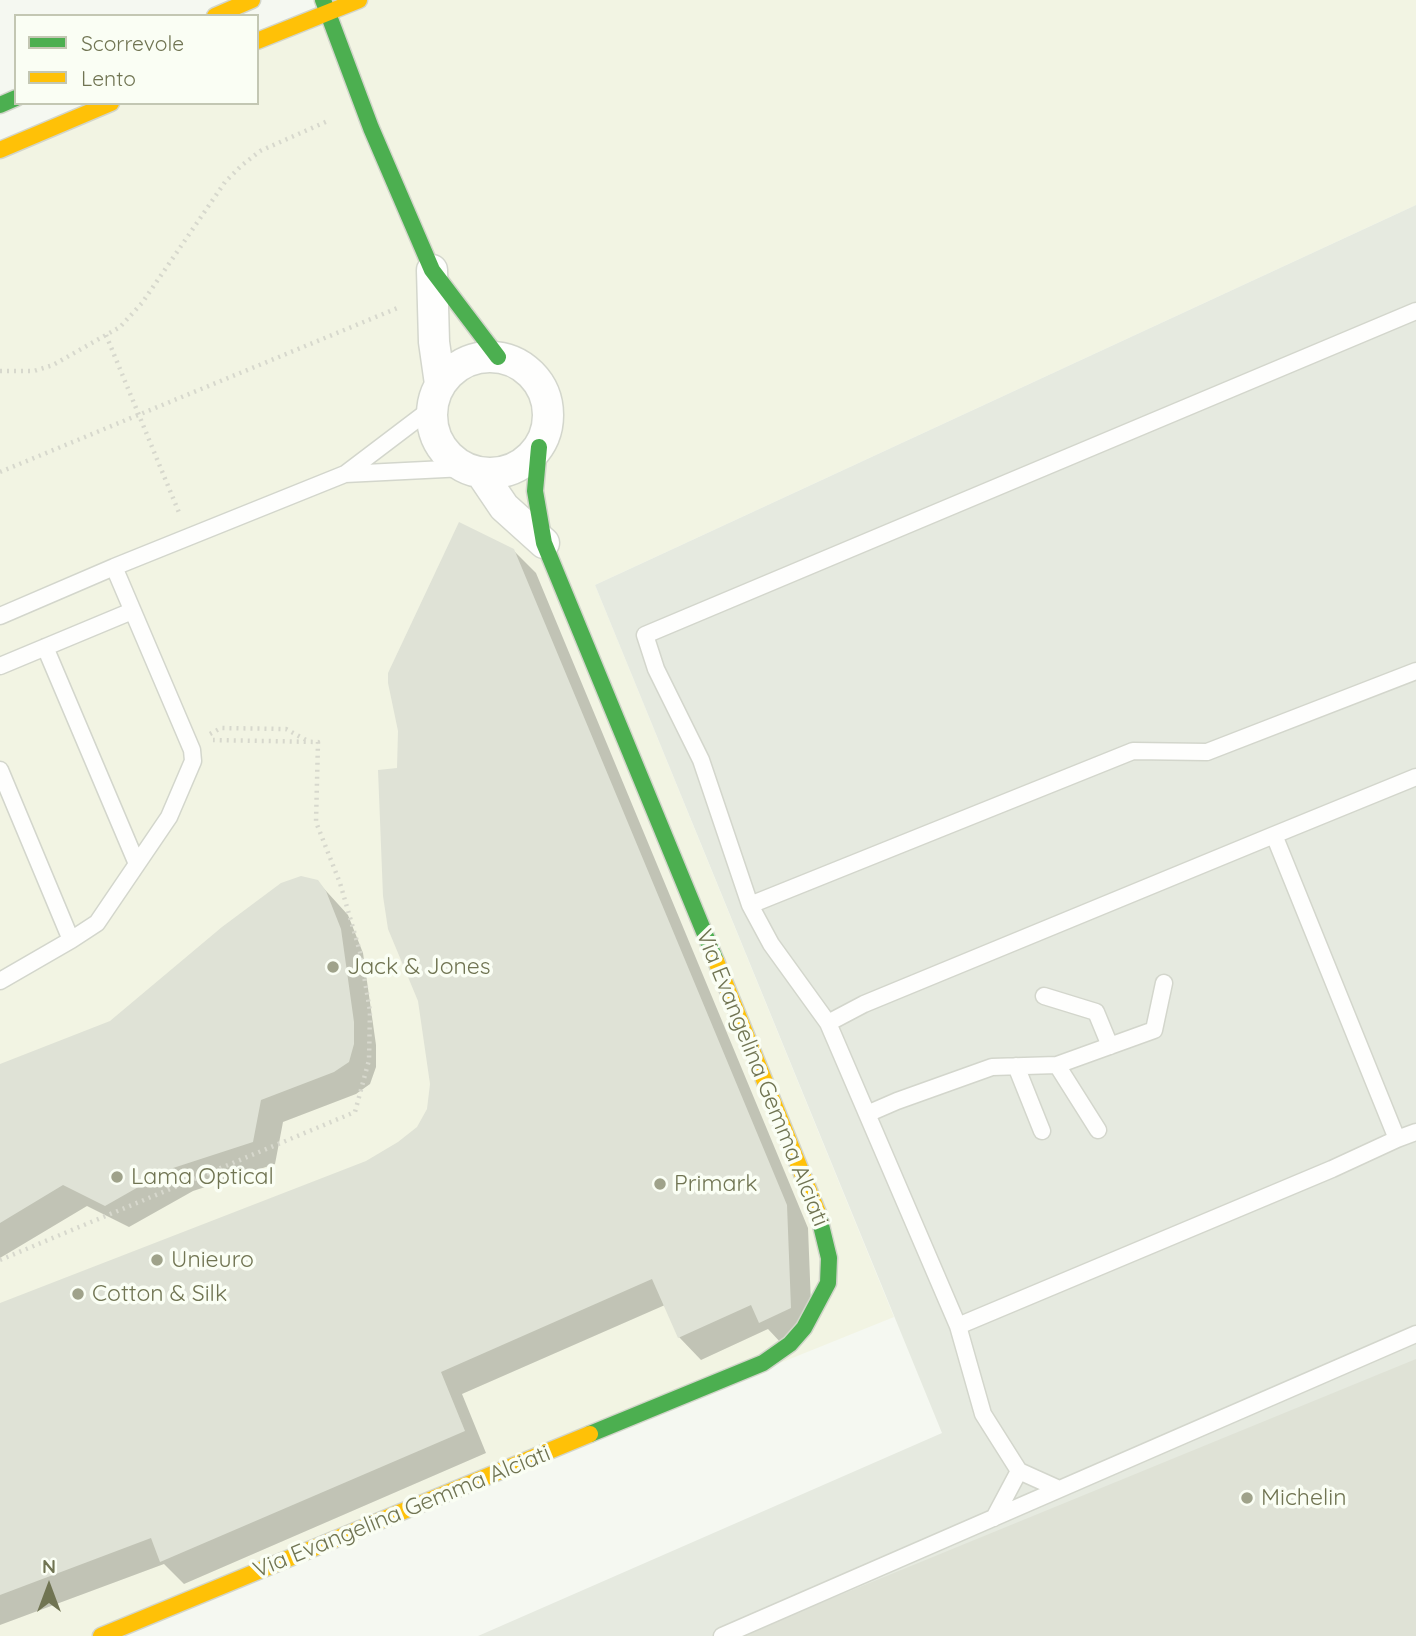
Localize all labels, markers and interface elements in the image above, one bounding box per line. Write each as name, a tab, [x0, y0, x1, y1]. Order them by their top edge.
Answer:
legend	[14, 14, 259, 105]
text: Scorrevole	[81, 30, 184, 56]
text: Lento	[81, 65, 136, 91]
street label: Via Evangelina Gemma Alciati	[690, 926, 834, 1230]
place label: Jack & Jones	[347, 953, 491, 981]
marker: Jack & Jones	[325, 959, 341, 975]
place label: Lama Optical	[131, 1163, 274, 1191]
marker: Lama Optical	[109, 1169, 125, 1185]
place label: Primark	[674, 1170, 758, 1198]
marker: Primark	[652, 1176, 668, 1192]
place label: Unieuro	[171, 1246, 254, 1274]
marker: Unieuro	[149, 1252, 165, 1268]
place label: Cotton & Silk	[92, 1280, 227, 1308]
marker: Cotton & Silk	[70, 1286, 86, 1302]
street label: Via Evangelina Gemma Alciati	[250, 1440, 554, 1584]
place label: Michelin	[1261, 1484, 1346, 1512]
marker: Michelin	[1239, 1490, 1255, 1506]
north arrow	[14, 1552, 84, 1622]
text: N	[42, 1554, 56, 1578]

